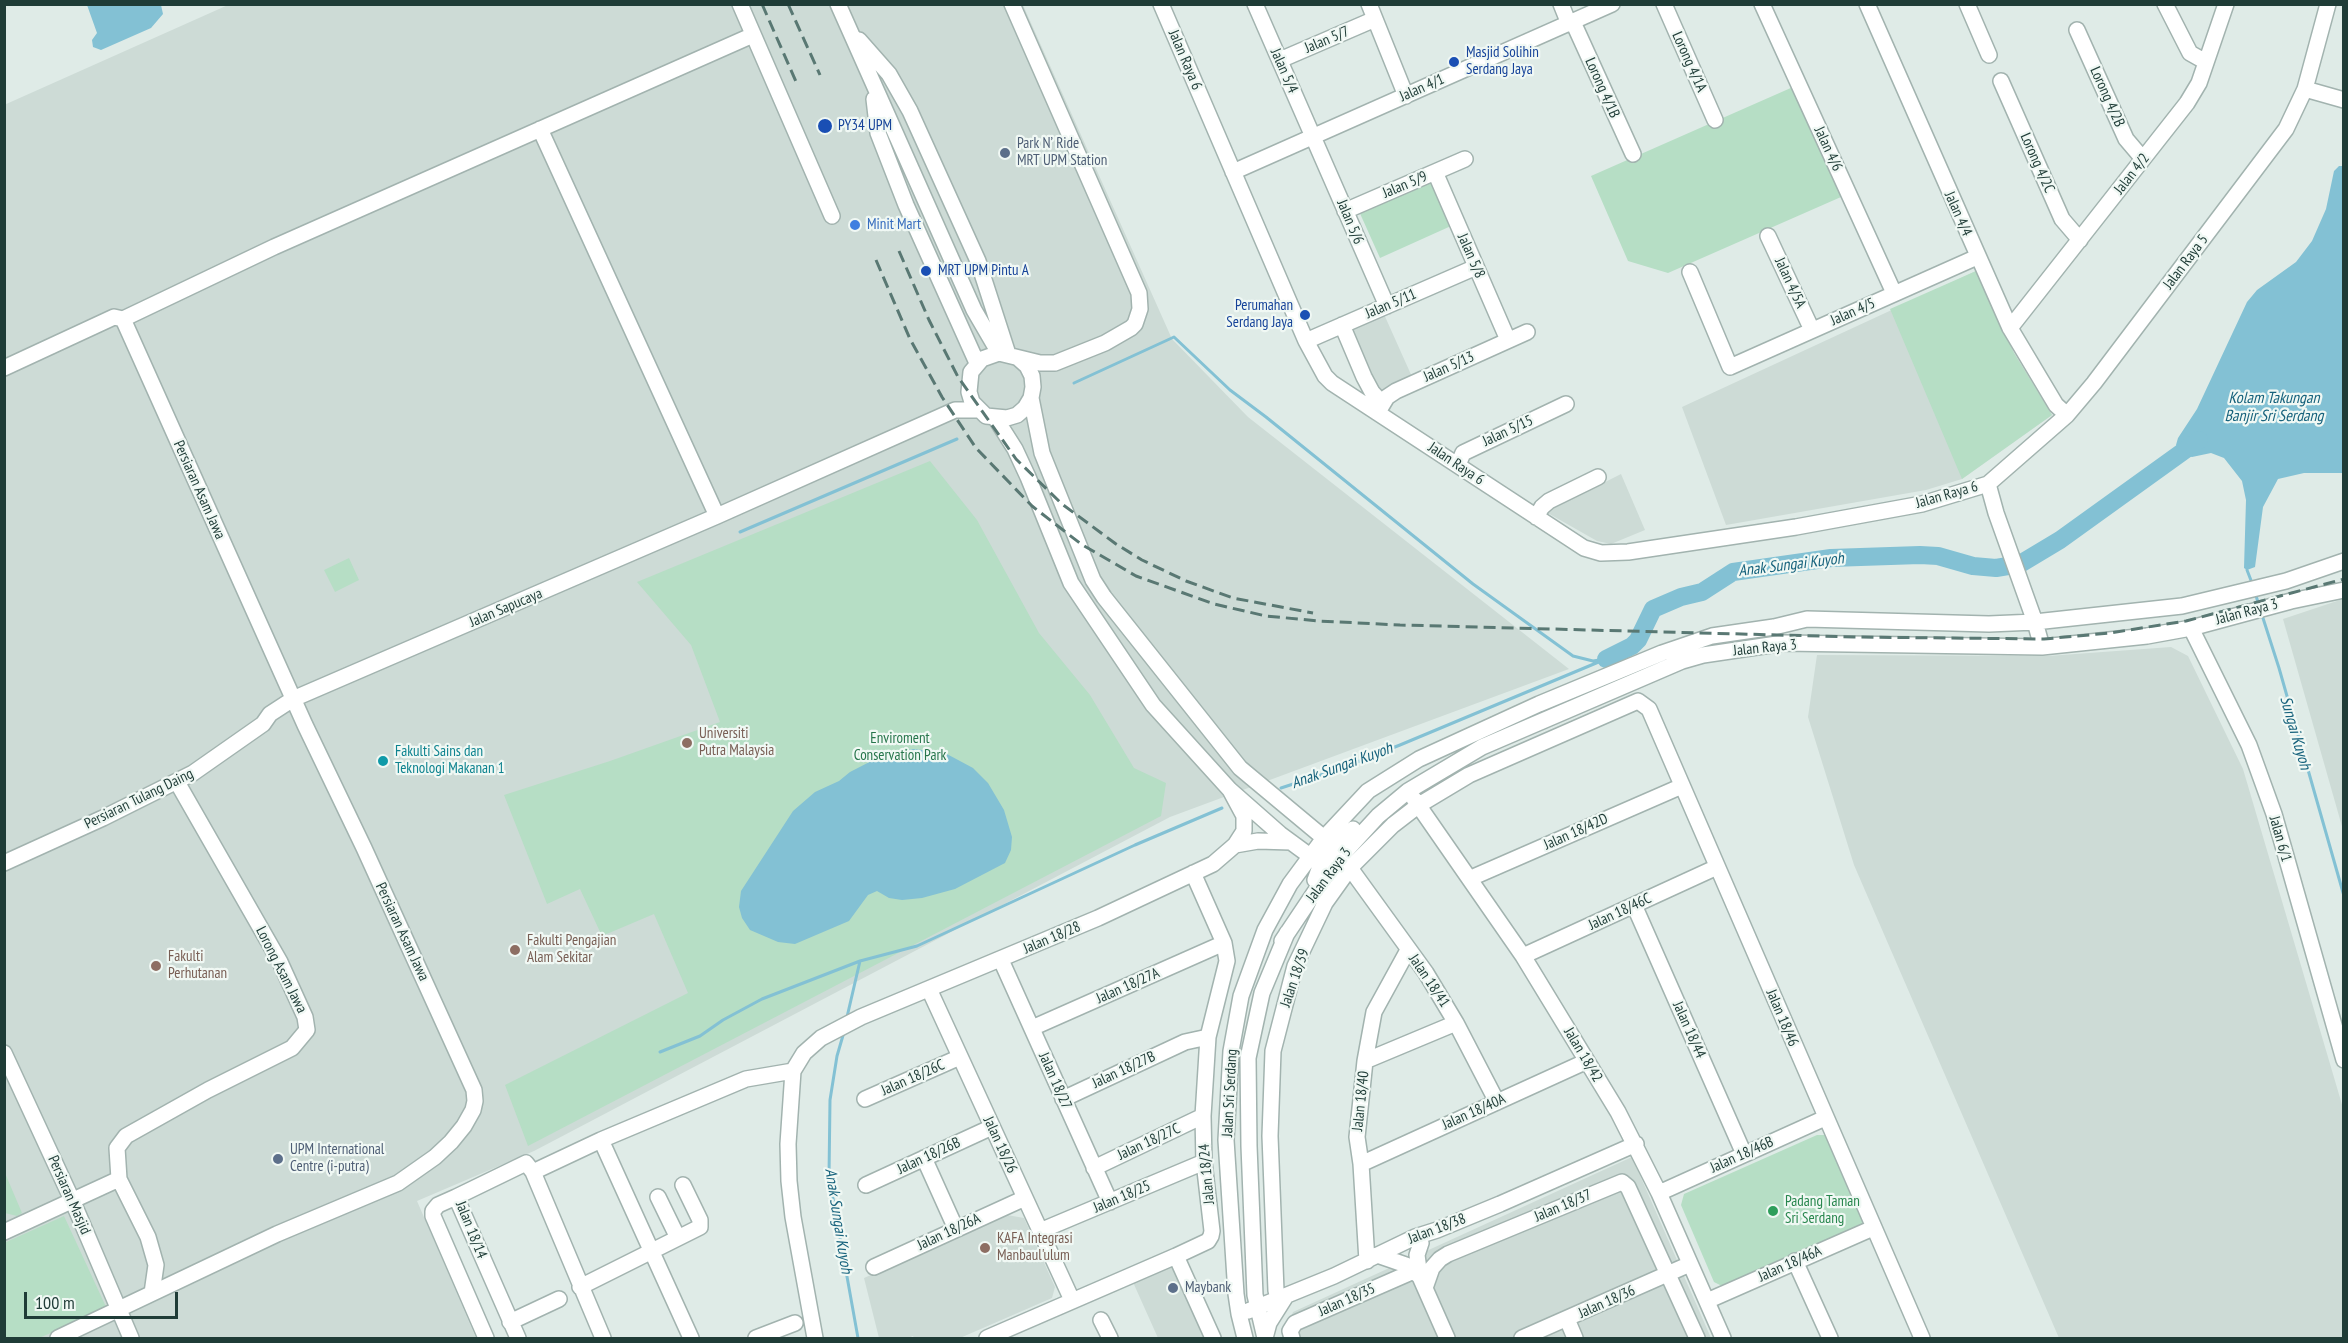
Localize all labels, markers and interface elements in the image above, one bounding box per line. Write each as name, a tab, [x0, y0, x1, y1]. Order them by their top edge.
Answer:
street label: Jalan 5/7	[1302, 23, 1352, 57]
street label: Jalan Raya 6	[1164, 27, 1206, 93]
street label: Lorong 4/1A	[1668, 29, 1710, 95]
place label: Masjid Solihin Serdang Jaya	[1466, 44, 1539, 79]
street label: Jalan 5/4	[1266, 46, 1302, 96]
marker: Masjid Solihin Serdang Jaya	[1447, 55, 1461, 69]
street label: Lorong 4/1B	[1581, 55, 1623, 121]
street label: Lorong 4/2B	[2086, 64, 2128, 130]
street label: Jalan 4/1	[1397, 70, 1447, 106]
marker: PY34 UPM	[816, 117, 834, 135]
place label: PY34 UPM	[838, 117, 892, 135]
street label: Jalan 4/6	[1810, 124, 1846, 174]
street label: Lorong 4/2C	[2016, 130, 2058, 196]
place label: Park N’ Ride MRT UPM Station	[1017, 135, 1107, 170]
marker: Park N’ Ride MRT UPM Station	[998, 146, 1012, 160]
street label: Jalan 4/2	[2111, 150, 2153, 198]
street label: Jalan 5/9	[1380, 168, 1430, 202]
street label: Jalan 4/4	[1940, 189, 1976, 239]
street label: Jalan 5/6	[1333, 197, 1367, 247]
place label: Minit Mart	[867, 216, 921, 234]
marker: Minit Mart	[848, 218, 862, 232]
street label: Jalan 5/8	[1453, 231, 1489, 281]
street label: Jalan Raya 5	[2160, 231, 2212, 293]
street label: Jalan 4/5A	[1770, 255, 1810, 311]
place label: MRT UPM Pintu A	[938, 262, 1029, 280]
marker: MRT UPM Pintu A	[919, 264, 933, 278]
street label: Jalan 5/11	[1363, 285, 1419, 323]
street label: Jalan 4/5	[1828, 294, 1878, 330]
place label: Perumahan Serdang Jaya	[1226, 297, 1293, 332]
marker: Perumahan Serdang Jaya	[1298, 308, 1312, 322]
street label: Jalan 5/13	[1421, 348, 1477, 386]
water label: Kolam Takungan Banjir Sri Serdang	[2225, 388, 2323, 426]
street label: Jalan 5/15	[1480, 412, 1536, 450]
street label: Persiaran Asam Jawa	[169, 438, 229, 542]
street label: Jalan Raya 6	[1425, 439, 1487, 489]
street label: Jalan Raya 6	[1914, 478, 1980, 512]
water label: Anak Sungai Kuyoh	[1737, 549, 1845, 581]
street label: Jalan Sapucaya	[467, 585, 545, 631]
street label: Jalan Raya 3	[2214, 595, 2280, 629]
street label: Jalan Raya 3	[1732, 636, 1798, 660]
water label: Sungai Kuyoh	[2275, 694, 2315, 772]
place label: Universiti Putra Malaysia	[699, 725, 774, 760]
park label: Enviroment Conservation Park	[854, 730, 946, 765]
marker: Universiti Putra Malaysia	[680, 736, 694, 750]
water label: Anak Sungai Kuyoh	[1289, 739, 1395, 793]
place label: Fakulti Sains dan Teknologi Makanan 1	[395, 743, 505, 778]
marker: Fakulti Sains dan Teknologi Makanan 1	[376, 754, 390, 768]
street label: Persiaran Tulang Daing	[82, 765, 196, 833]
street label: Jalan 18/42D	[1541, 810, 1611, 854]
street label: Jalan 6/1	[2265, 814, 2295, 864]
street label: Jalan Raya 3	[1303, 844, 1355, 906]
street label: Persiaran Asam Jawa	[371, 880, 433, 984]
street label: Jalan 18/46C	[1586, 890, 1654, 934]
street label: Jalan 18/28	[1021, 918, 1083, 958]
street label: Lorong Asam Jawa	[252, 924, 310, 1016]
place label: Fakulti Pengajian Alam Sekitar	[527, 932, 616, 967]
marker: Fakulti Pengajian Alam Sekitar	[508, 943, 522, 957]
street label: Jalan 18/39	[1277, 947, 1313, 1009]
place label: Fakulti Perhutanan	[168, 948, 227, 983]
street label: Jalan 18/41	[1405, 951, 1453, 1011]
marker: Fakulti Perhutanan	[149, 959, 163, 973]
street label: Jalan 18/27A	[1094, 964, 1162, 1008]
street label: Jalan 18/46	[1762, 987, 1802, 1049]
street label: Jalan 18/44	[1669, 999, 1709, 1061]
street label: Jalan 18/42	[1560, 1025, 1606, 1085]
street label: Jalan 18/27B	[1090, 1048, 1158, 1092]
street label: Jalan Sri Serdang	[1219, 1049, 1241, 1137]
street label: Jalan 18/27	[1035, 1050, 1075, 1112]
street label: Jalan 18/26C	[879, 1056, 947, 1100]
street label: Jalan 18/40	[1349, 1070, 1373, 1132]
street label: Jalan 18/40A	[1440, 1090, 1508, 1134]
street label: Jalan 18/26	[979, 1114, 1021, 1176]
street label: Jalan 18/27C	[1115, 1120, 1183, 1164]
street label: Jalan 18/46B	[1708, 1133, 1776, 1177]
street label: Jalan 18/26B	[895, 1134, 963, 1178]
place label: UPM International Centre (i-putra)	[290, 1141, 384, 1176]
street label: Jalan 18/24	[1195, 1143, 1219, 1205]
marker: UPM International Centre (i-putra)	[271, 1152, 285, 1166]
street label: Persiaran Masjid	[44, 1153, 94, 1237]
water label: Anak Sungai Kuyoh	[820, 1167, 856, 1275]
street label: Jalan 18/25	[1091, 1177, 1153, 1217]
street label: Jalan 18/37	[1532, 1186, 1594, 1226]
place label: Padang Taman Sri Serdang	[1785, 1193, 1860, 1228]
street label: Jalan 18/14	[451, 1199, 491, 1261]
marker: Padang Taman Sri Serdang	[1766, 1204, 1780, 1218]
street label: Jalan 18/26A	[915, 1210, 983, 1254]
street label: Jalan 18/38	[1406, 1210, 1468, 1248]
place label: KAFA Integrasi Manbaul'ulum	[997, 1230, 1073, 1265]
marker: KAFA Integrasi Manbaul'ulum	[978, 1241, 992, 1255]
street label: Jalan 18/46A	[1756, 1242, 1824, 1286]
place label: Maybank	[1185, 1279, 1231, 1297]
scale bar	[27, 1280, 182, 1318]
street label: Jalan 18/35	[1316, 1280, 1378, 1320]
marker: Maybank	[1166, 1281, 1180, 1295]
street label: Jalan 18/36	[1576, 1282, 1638, 1322]
text: 100 m	[35, 1291, 75, 1314]

